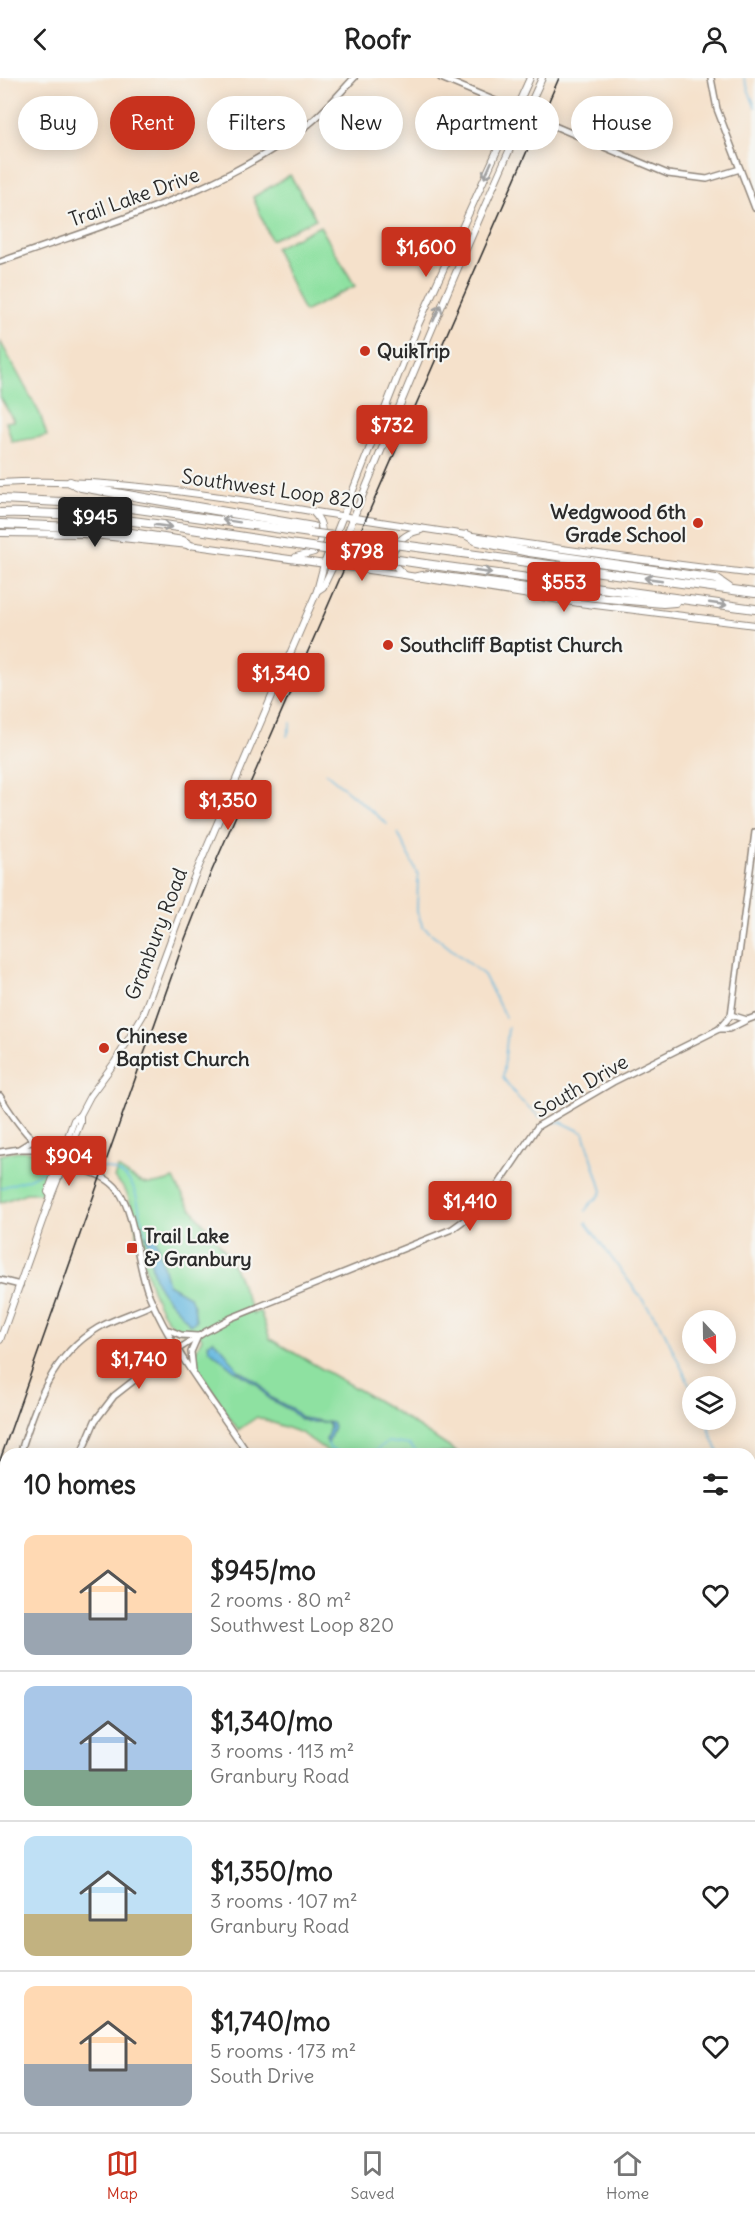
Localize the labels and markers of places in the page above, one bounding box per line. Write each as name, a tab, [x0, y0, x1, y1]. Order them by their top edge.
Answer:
pin: $1,600	[377, 227, 475, 278]
place label: QuikTrip	[377, 338, 450, 363]
marker: QuikTrip	[358, 344, 372, 358]
pin: $732	[356, 405, 428, 456]
pin: $945	[59, 497, 131, 548]
place label: Wedgwood 6th Grade School	[550, 499, 686, 547]
marker: Wedgwood 6th Grade School	[691, 516, 705, 530]
pin: $798	[326, 531, 398, 582]
pin: $553	[528, 562, 600, 613]
place label: Southcliff Baptist Church	[400, 632, 623, 657]
marker: Southcliff Baptist Church	[381, 638, 395, 652]
pin: $1,340	[232, 653, 330, 704]
pin: $1,350	[179, 780, 277, 831]
place label: Chinese Baptist Church	[116, 1023, 250, 1071]
marker: Chinese Baptist Church	[97, 1041, 111, 1055]
pin: $904	[33, 1136, 105, 1187]
pin: $1,410	[421, 1181, 519, 1232]
place label: Trail Lake & Granbury	[144, 1223, 252, 1271]
marker: Trail Lake & Granbury	[125, 1241, 139, 1255]
pin: $1,740	[90, 1339, 188, 1390]

